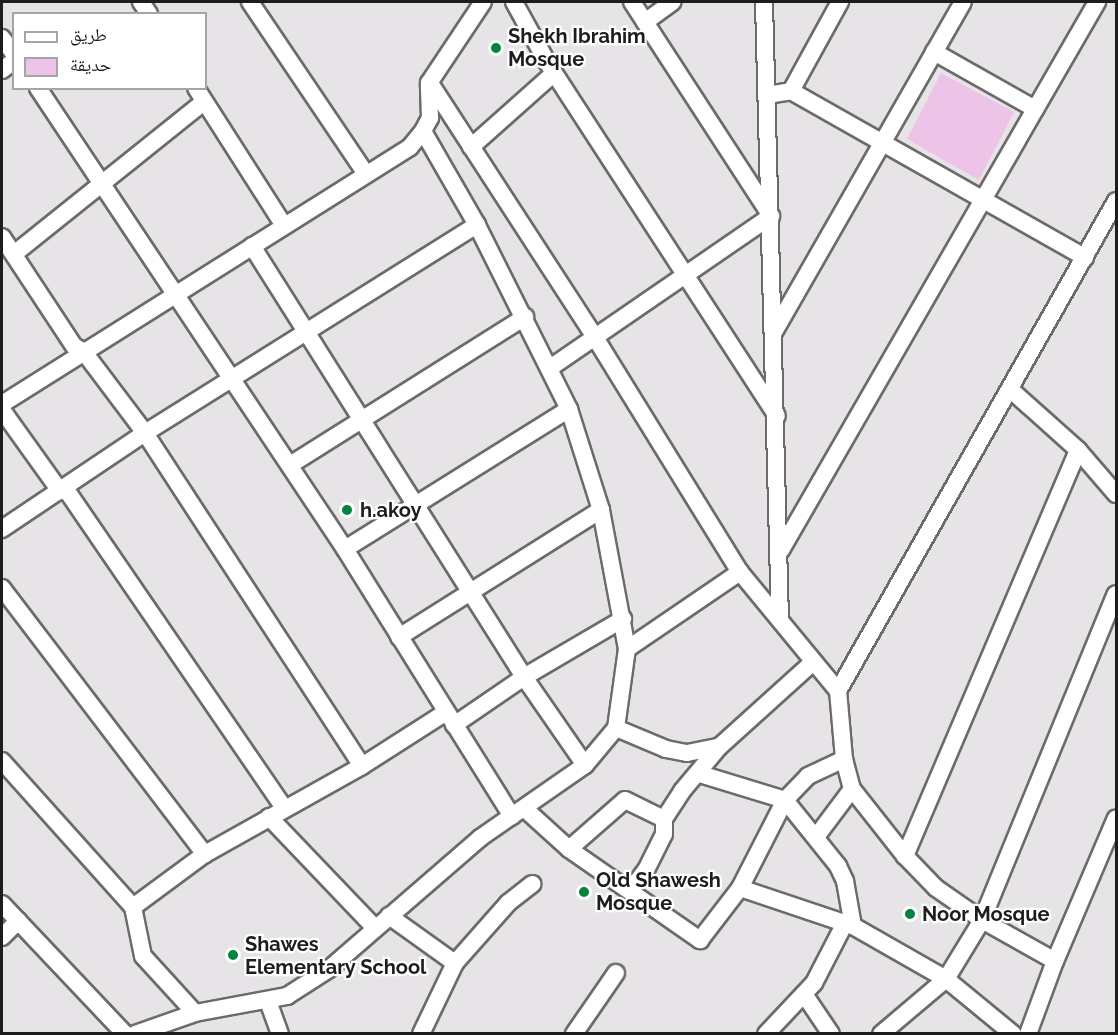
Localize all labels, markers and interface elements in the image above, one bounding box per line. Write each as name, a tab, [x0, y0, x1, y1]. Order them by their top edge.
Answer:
legend	[12, 12, 207, 90]
text: طريق	[70, 24, 107, 45]
place label: Shekh Ibrahim Mosque	[508, 24, 646, 71]
marker: Shekh Ibrahim Mosque	[489, 41, 503, 55]
text: حديقة	[70, 54, 111, 75]
place label: h.akoy	[360, 498, 421, 522]
marker: h.akoy	[338, 501, 356, 519]
place label: Old Shawesh Mosque	[596, 868, 721, 915]
marker: Old Shawesh Mosque	[577, 885, 591, 899]
place label: Noor Mosque	[922, 902, 1050, 926]
marker: Noor Mosque	[903, 907, 917, 921]
place label: Shawes Elementary School	[245, 932, 427, 979]
marker: Shawes Elementary School	[226, 948, 240, 962]

